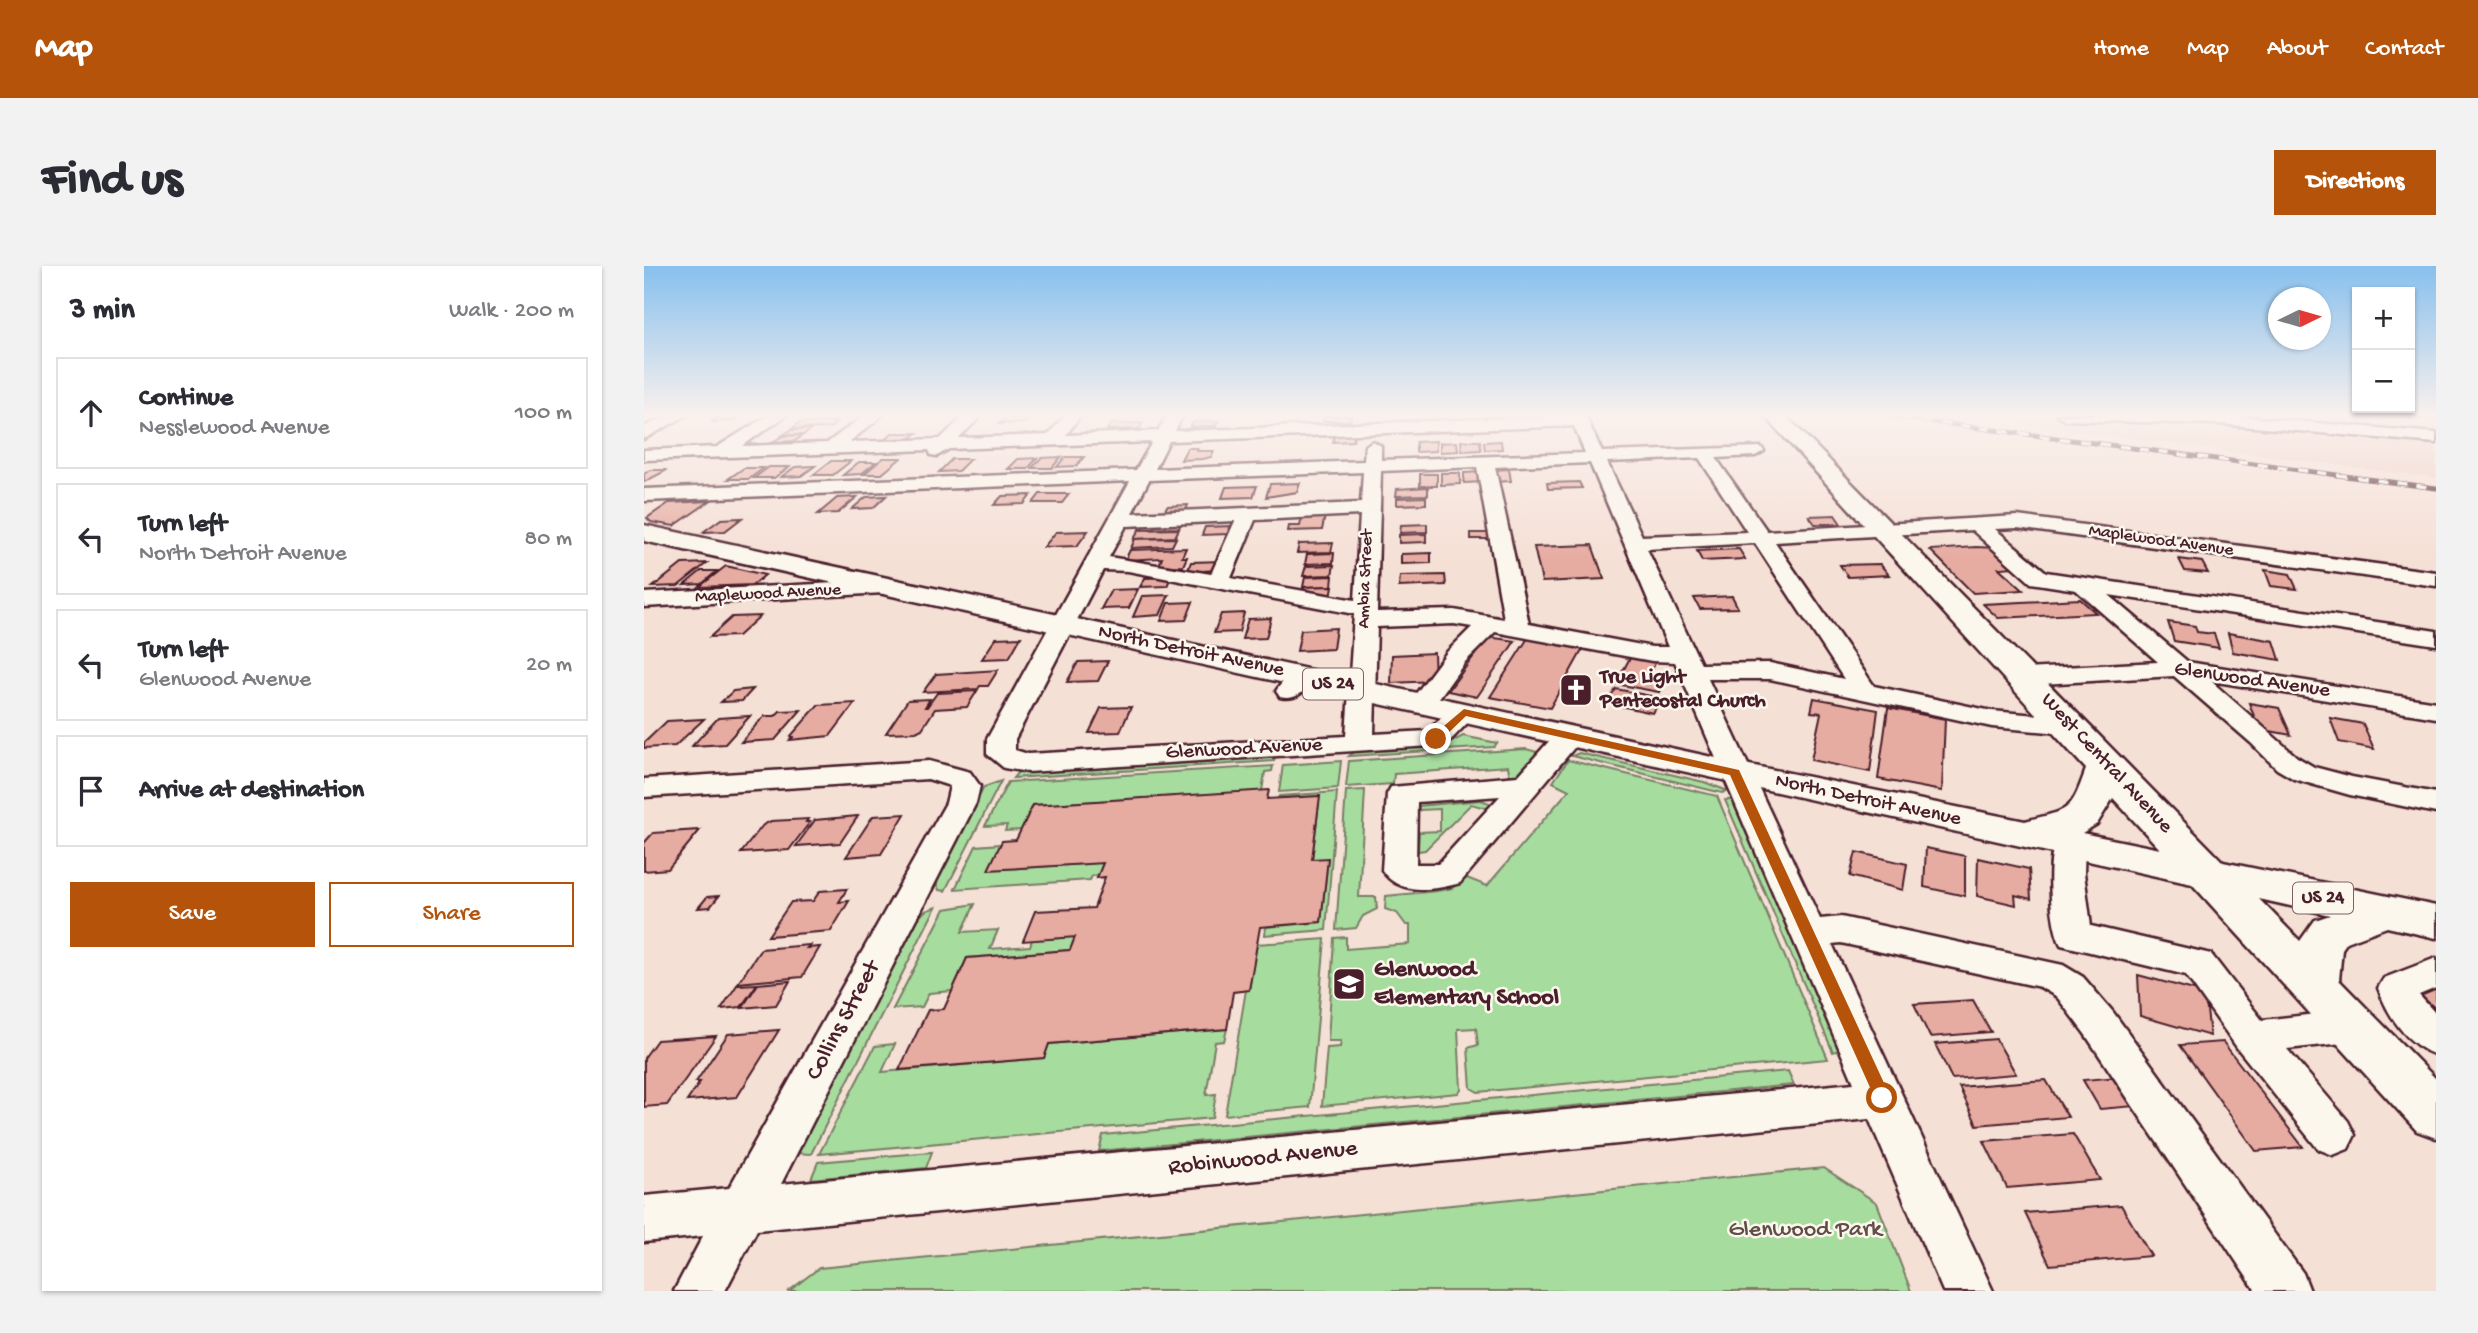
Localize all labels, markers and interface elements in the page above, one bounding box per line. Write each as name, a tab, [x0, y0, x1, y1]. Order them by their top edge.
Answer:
text: Map	[35, 30, 92, 68]
text: Home	[2093, 35, 2149, 64]
text: Map	[2187, 35, 2229, 64]
text: About	[2267, 35, 2327, 64]
text: Contact	[2365, 35, 2443, 64]
button: Directions	[2274, 150, 2436, 215]
text: Find us	[42, 153, 182, 211]
north arrow	[2268, 287, 2331, 350]
map controls	[2352, 287, 2415, 413]
button: +	[2352, 287, 2415, 350]
text: 3 min	[70, 294, 135, 329]
text: Walk · 200 m	[449, 298, 574, 325]
button: −	[2352, 350, 2415, 413]
text: Continue	[139, 384, 233, 415]
icon: ahead	[72, 394, 110, 432]
text: 100 m	[515, 400, 572, 427]
text: Nesslewood Avenue	[139, 415, 330, 442]
text: Turn left	[139, 510, 227, 541]
icon: left	[72, 520, 110, 558]
street label: Maplewood Avenue	[2087, 520, 2236, 562]
text: 80 m	[525, 526, 572, 553]
street label: Ambia Street	[1354, 527, 1378, 629]
text: North Detroit Avenue	[139, 541, 347, 568]
street label: Maplewood Avenue	[694, 580, 842, 608]
street label: North Detroit Avenue	[1096, 620, 1287, 684]
text: Turn left	[139, 636, 227, 667]
icon: left	[72, 646, 110, 684]
text: 20 m	[526, 652, 572, 679]
street label: Glenwood Avenue	[2172, 658, 2333, 704]
place label: True Light Pentecostal Church	[1598, 666, 1766, 715]
text: Glenwood Avenue	[139, 667, 311, 694]
road number: US 24	[1303, 668, 1363, 700]
church icon: True Light Pentecostal Church	[1557, 671, 1595, 709]
street label: West Central Avenue	[2035, 689, 2178, 840]
route end	[1420, 723, 1451, 754]
street label: Glenwood Avenue	[1165, 733, 1324, 767]
street label: North Detroit Avenue	[1773, 769, 1964, 833]
icon: arrive	[72, 772, 110, 810]
text: Arrive at destination	[139, 776, 364, 807]
button: Save	[70, 882, 315, 947]
button: Share	[329, 882, 574, 947]
road number: US 24	[2293, 883, 2353, 914]
street label: Collins Street	[800, 954, 889, 1086]
place label: Glenwood Elementary School	[1374, 956, 1559, 1013]
school or university icon: Glenwood Elementary School	[1330, 965, 1368, 1003]
route start	[1866, 1082, 1897, 1113]
street label: Robinwood Avenue	[1167, 1135, 1359, 1183]
park label: Glenwood Park	[1728, 1216, 1884, 1245]

